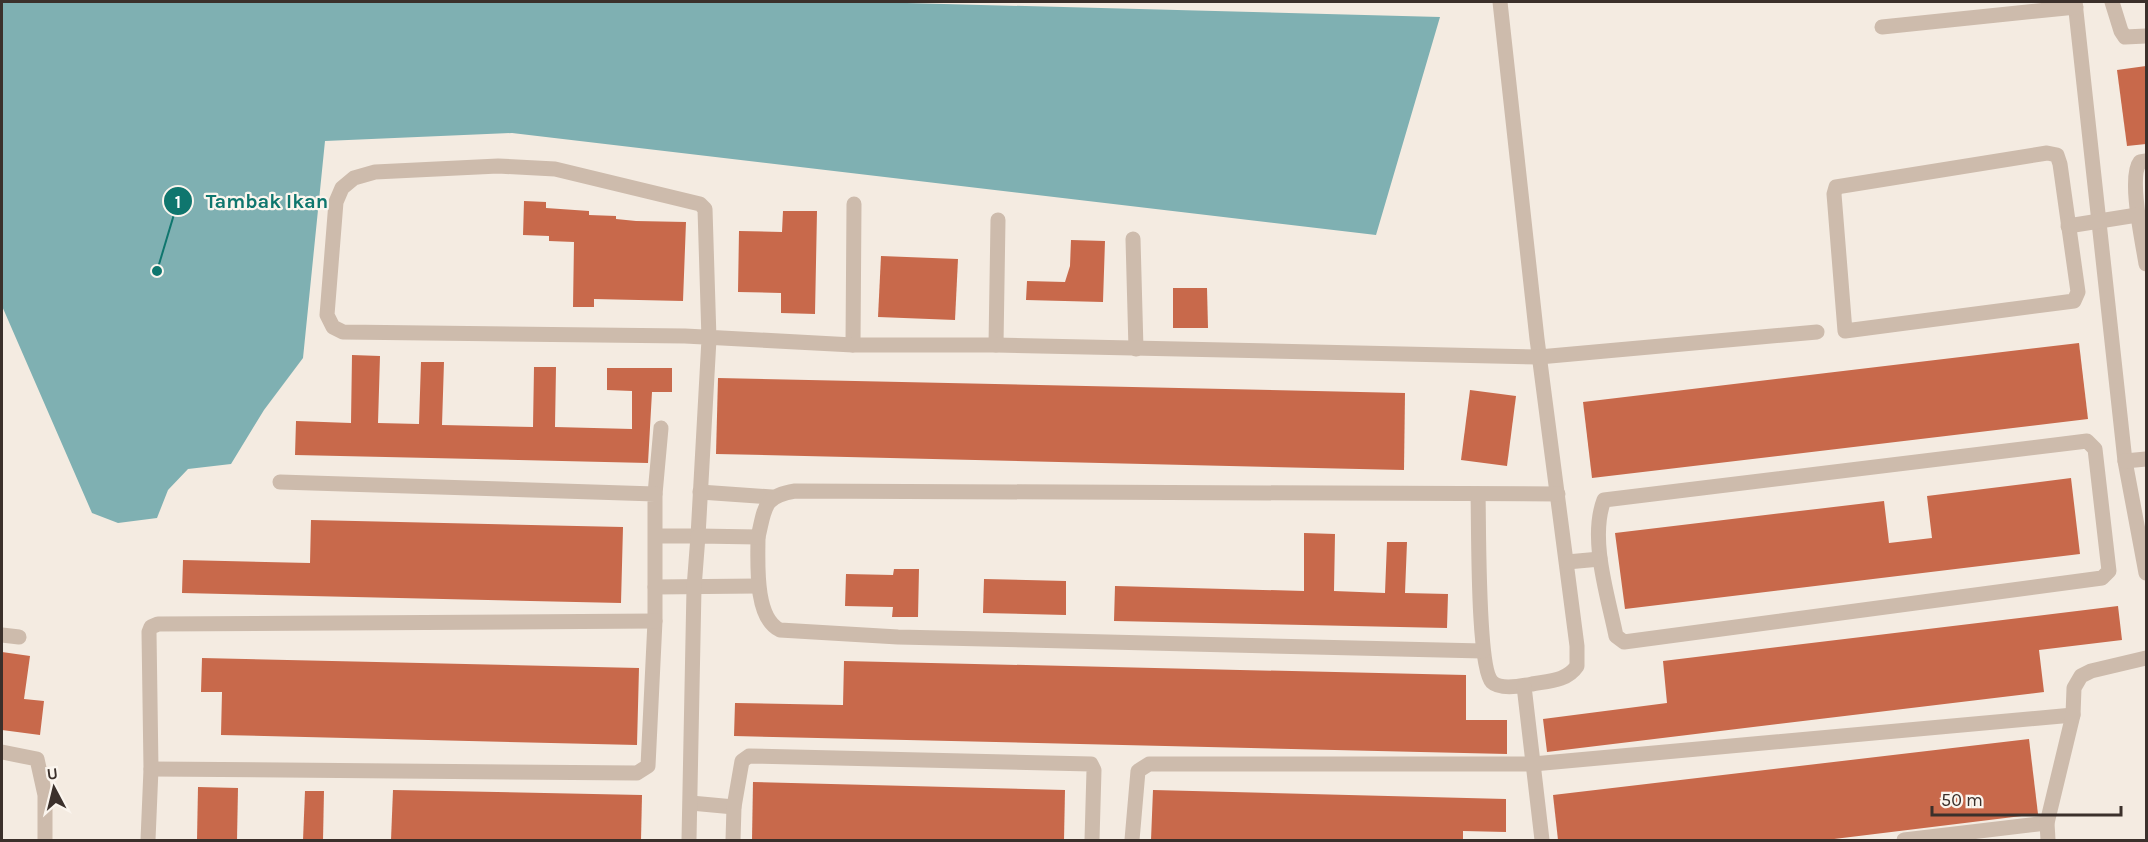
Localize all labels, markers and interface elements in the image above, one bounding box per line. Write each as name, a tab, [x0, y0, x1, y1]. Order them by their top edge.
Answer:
callout: Tambak Ikan	[163, 182, 340, 220]
text: Tambak Ikan	[206, 190, 328, 213]
text: 1	[175, 191, 181, 213]
north arrow	[24, 758, 84, 818]
text: U	[46, 764, 59, 784]
scale bar	[1932, 779, 2121, 817]
text: 50 m	[1941, 789, 1983, 811]

